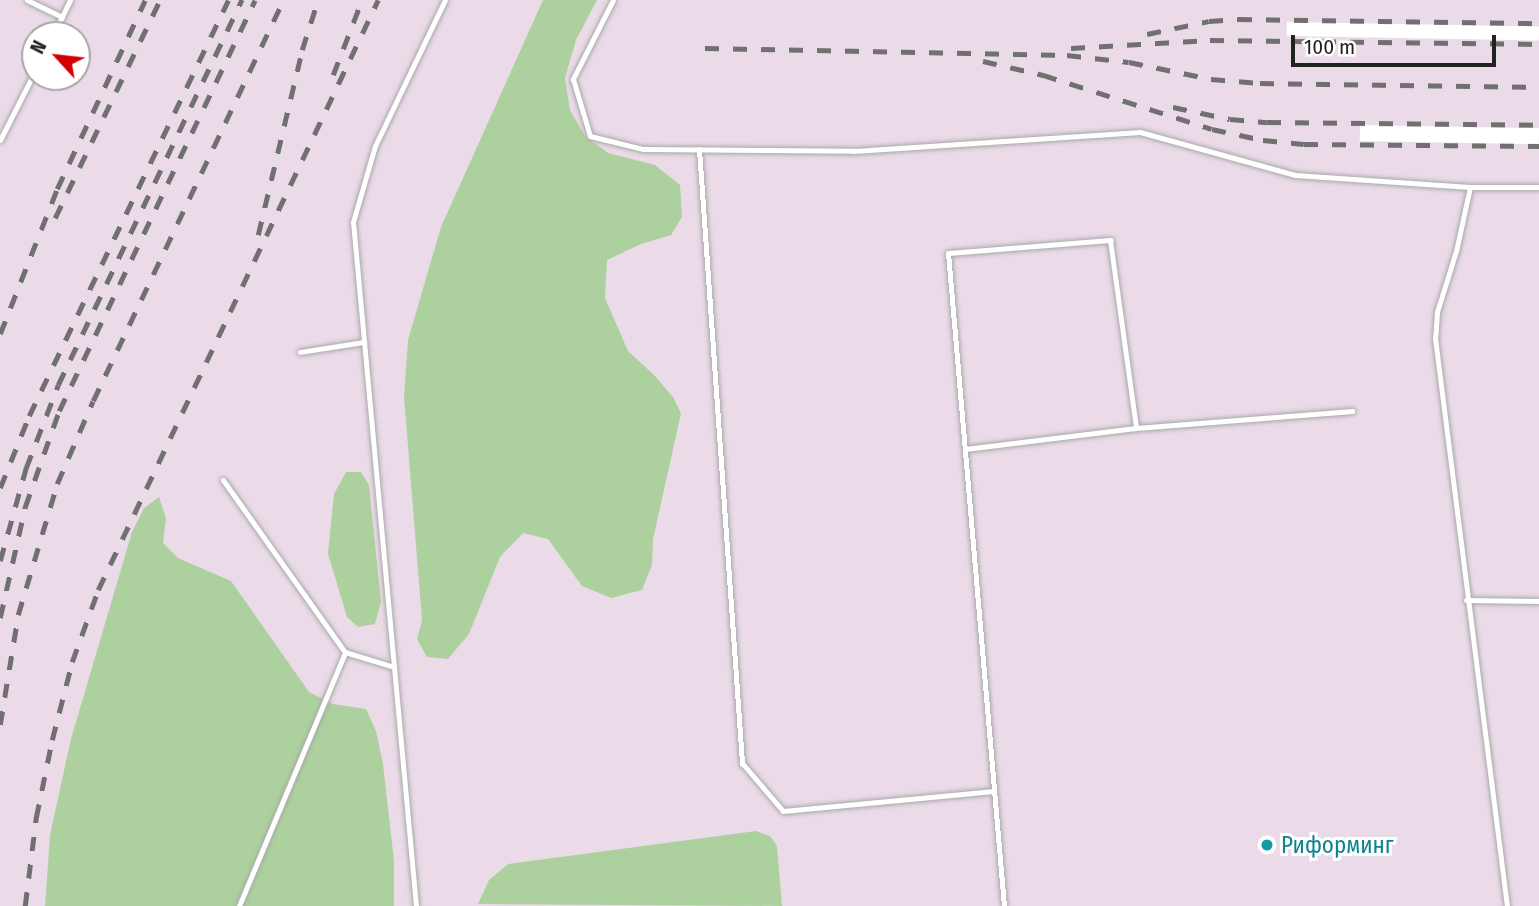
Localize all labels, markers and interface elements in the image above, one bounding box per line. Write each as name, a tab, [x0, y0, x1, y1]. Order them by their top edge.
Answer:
north arrow	[21, 21, 91, 91]
scale bar	[1294, 21, 1499, 65]
text: 100 m	[1304, 34, 1355, 60]
text: N	[26, 37, 51, 57]
place label: Риформинг	[1281, 831, 1394, 859]
marker: Риформинг	[1259, 837, 1275, 853]

